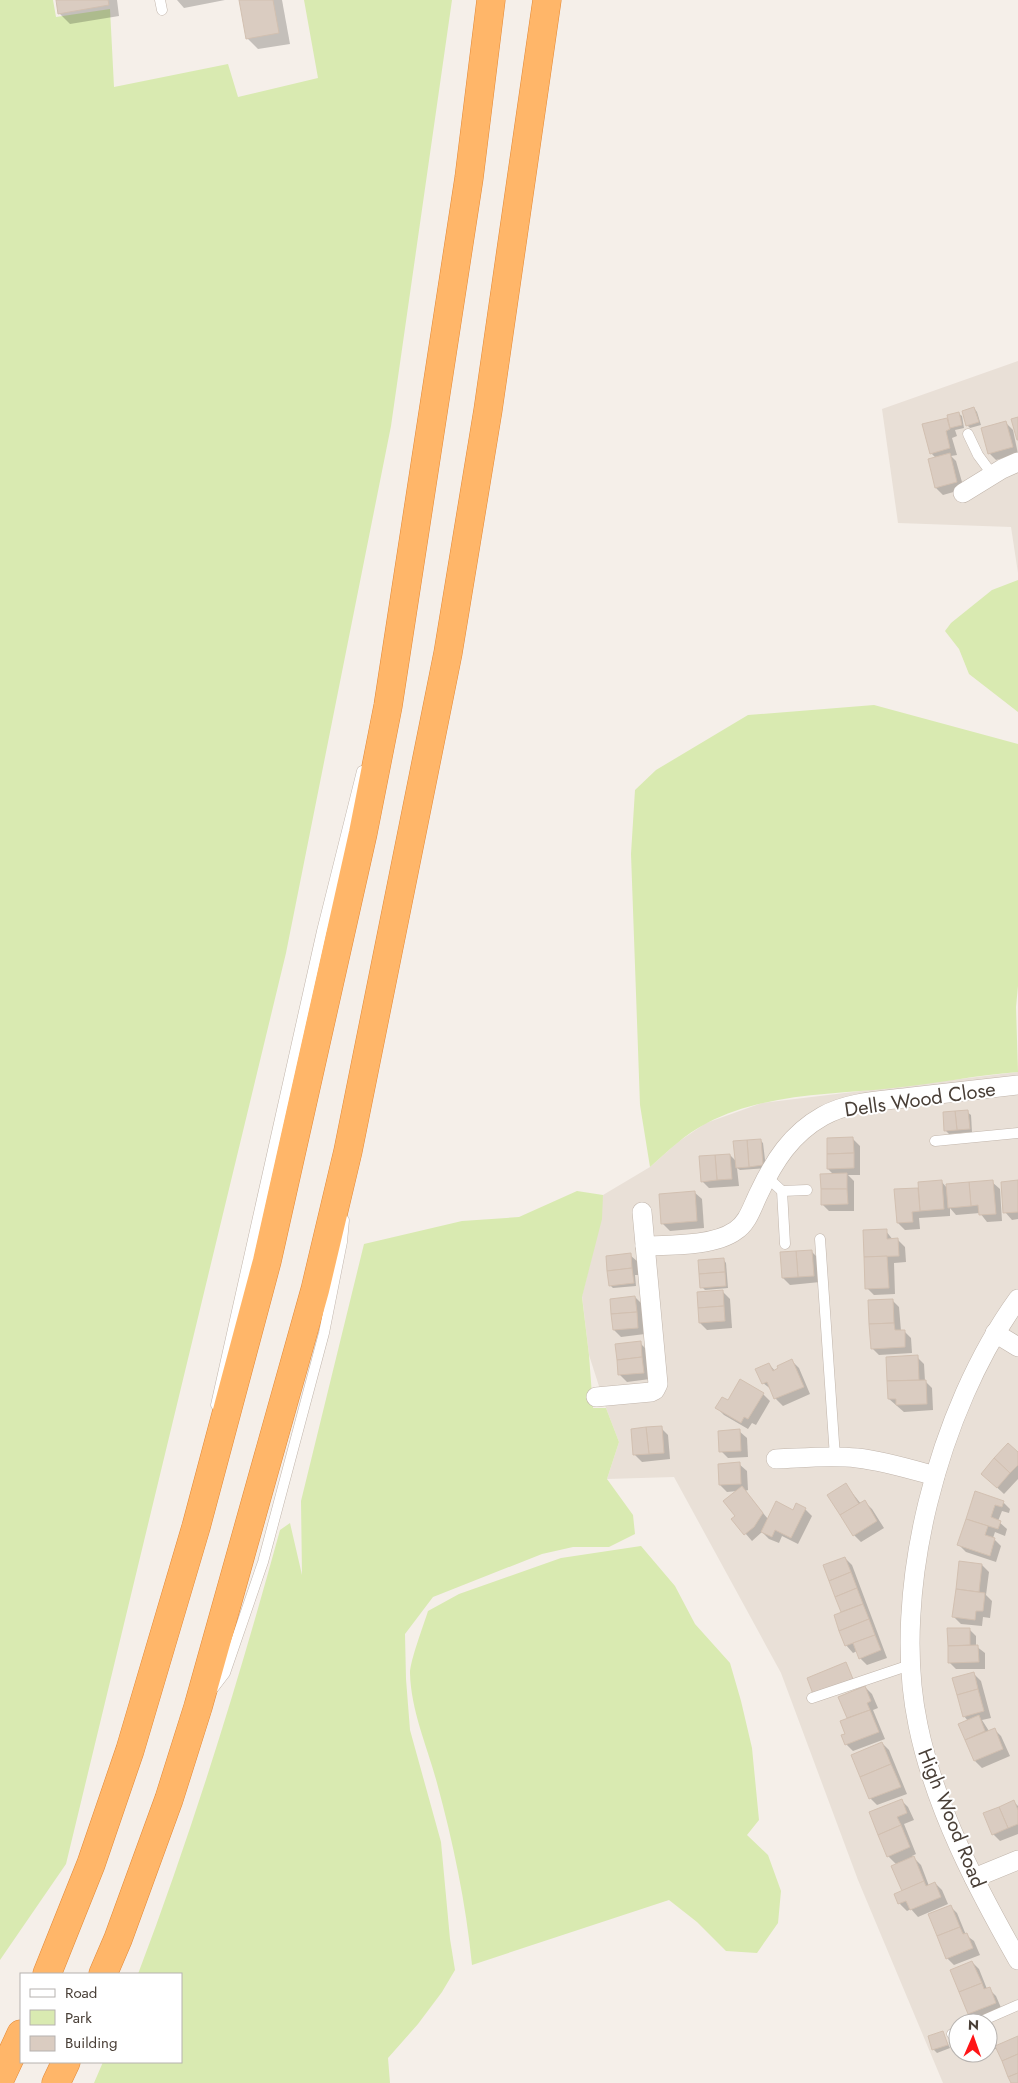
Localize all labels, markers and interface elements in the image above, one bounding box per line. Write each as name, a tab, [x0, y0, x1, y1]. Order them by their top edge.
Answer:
street label: Dells Wood Close	[843, 1075, 997, 1124]
street label: High Wood Road	[910, 1744, 993, 1892]
legend	[20, 1973, 182, 2063]
text: Road	[65, 1982, 97, 2004]
text: Park	[65, 2007, 92, 2029]
north arrow	[948, 2013, 998, 2063]
text: N	[968, 2015, 979, 2035]
text: Building	[65, 2032, 117, 2054]

